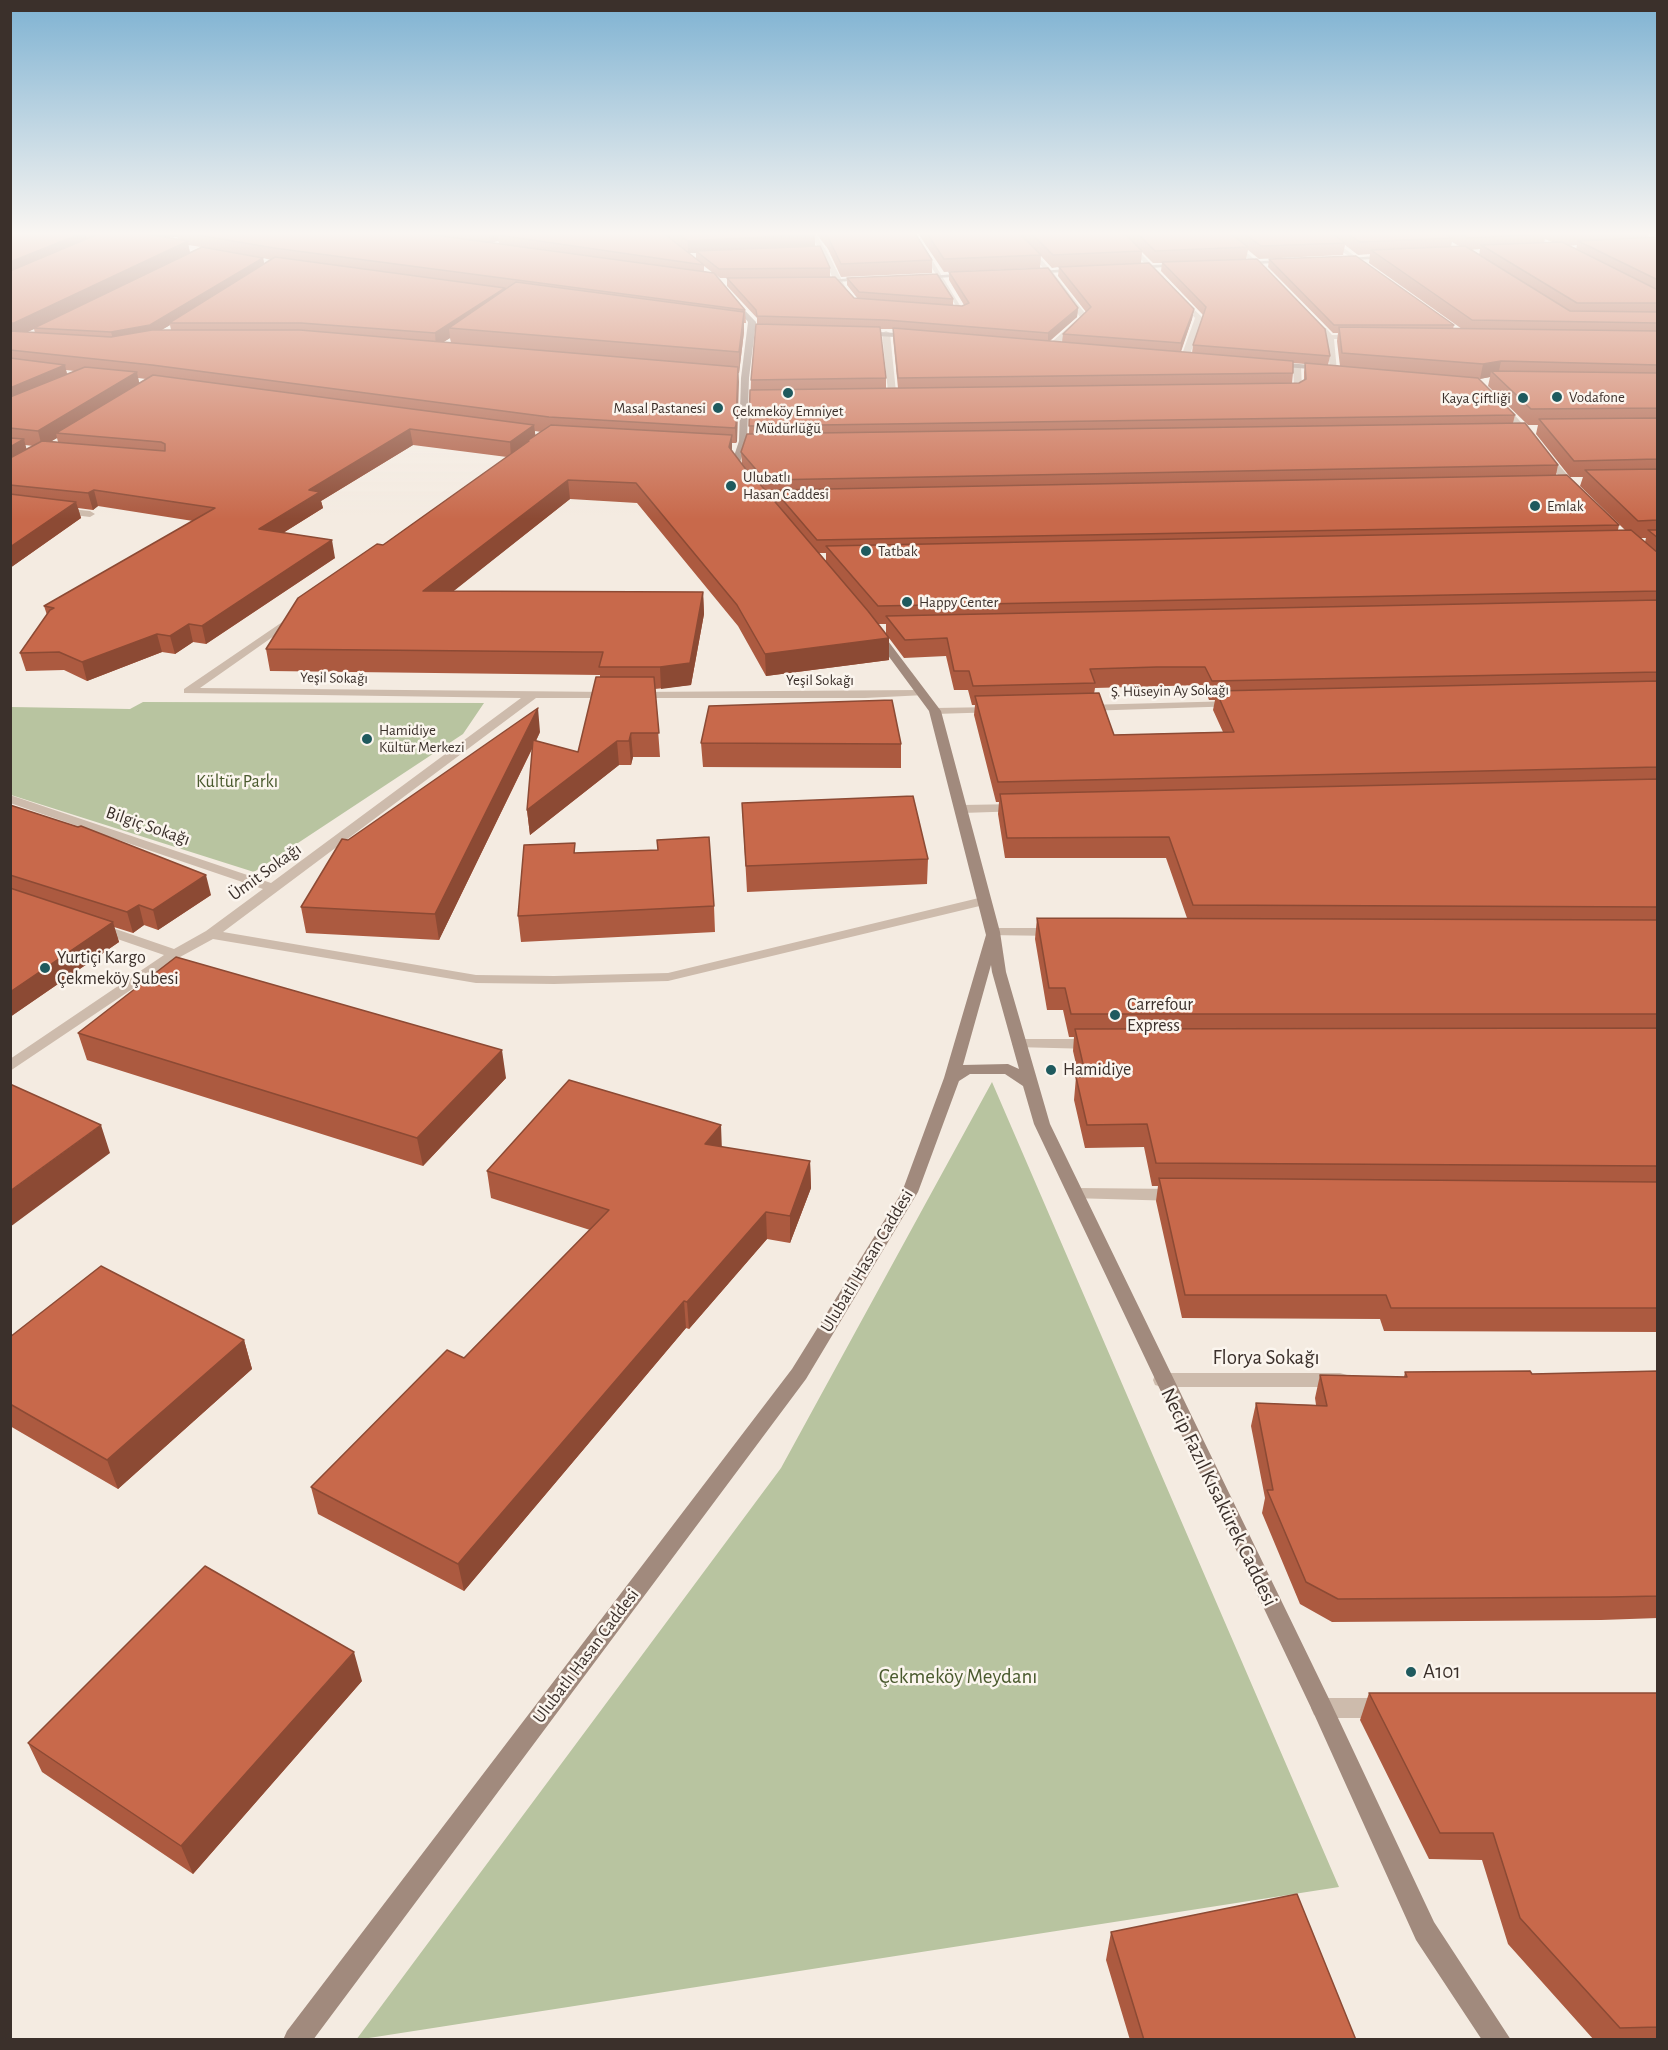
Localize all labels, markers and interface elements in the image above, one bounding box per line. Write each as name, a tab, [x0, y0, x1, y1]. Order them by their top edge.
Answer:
marker: Çekmeköy Emniyet Müdürlüğü	[781, 386, 795, 400]
place label: Vodafone	[1569, 388, 1625, 406]
place label: Kaya Çiftliği	[1441, 389, 1511, 407]
marker: Vodafone	[1550, 390, 1564, 404]
marker: Kaya Çiftliği	[1516, 391, 1530, 405]
place label: Masal Pastanesi	[613, 399, 706, 417]
marker: Masal Pastanesi	[711, 401, 725, 415]
place label: Çekmeköy Emniyet Müdürlüğü	[733, 402, 843, 437]
place label: Ulubatlı Hasan Caddesi	[743, 468, 829, 503]
marker: Ulubatlı Hasan Caddesi	[724, 479, 738, 493]
place label: Emlak	[1547, 497, 1584, 515]
marker: Emlak	[1528, 499, 1542, 513]
place label: Tatbak	[878, 542, 918, 560]
marker: Tatbak	[859, 544, 873, 558]
place label: Happy Center	[919, 593, 998, 611]
marker: Happy Center	[900, 595, 914, 609]
street label: Yeşil Sokağı	[300, 668, 368, 688]
street label: Yeşil Sokağı	[786, 671, 854, 689]
street label: Ş. Hüseyin Ay Sokağı	[1111, 681, 1229, 701]
place label: Hamidiye Kültür Merkezi	[379, 721, 465, 756]
marker: Hamidiye Kültür Merkezi	[360, 732, 374, 746]
park label: Kültür Parkı	[196, 771, 278, 793]
street label: Bilgiç Sokağı	[103, 802, 193, 850]
street label: Ümit Sokağı	[224, 838, 306, 906]
place label: Yurtiçi Kargo Çekmeköy Şubesi	[57, 947, 179, 990]
marker: Yurtiçi Kargo Çekmeköy Şubesi	[38, 961, 52, 975]
place label: Carrefour Express	[1127, 994, 1193, 1036]
marker: Carrefour Express	[1108, 1008, 1122, 1022]
place label: Hamidiye	[1063, 1059, 1131, 1081]
marker: Hamidiye	[1044, 1063, 1058, 1077]
street label: Ulubatlı Hasan Caddesi	[816, 1186, 918, 1336]
street label: Florya Sokağı	[1212, 1345, 1320, 1371]
street label: Necip Fazıl Kısakürek Caddesi	[1155, 1384, 1283, 1610]
street label: Ulubatlı Hasan Caddesi	[528, 1584, 644, 1728]
place label: A101	[1423, 1659, 1461, 1685]
park label: Çekmeköy Meydanı	[879, 1664, 1037, 1690]
marker: A101	[1404, 1665, 1418, 1679]

